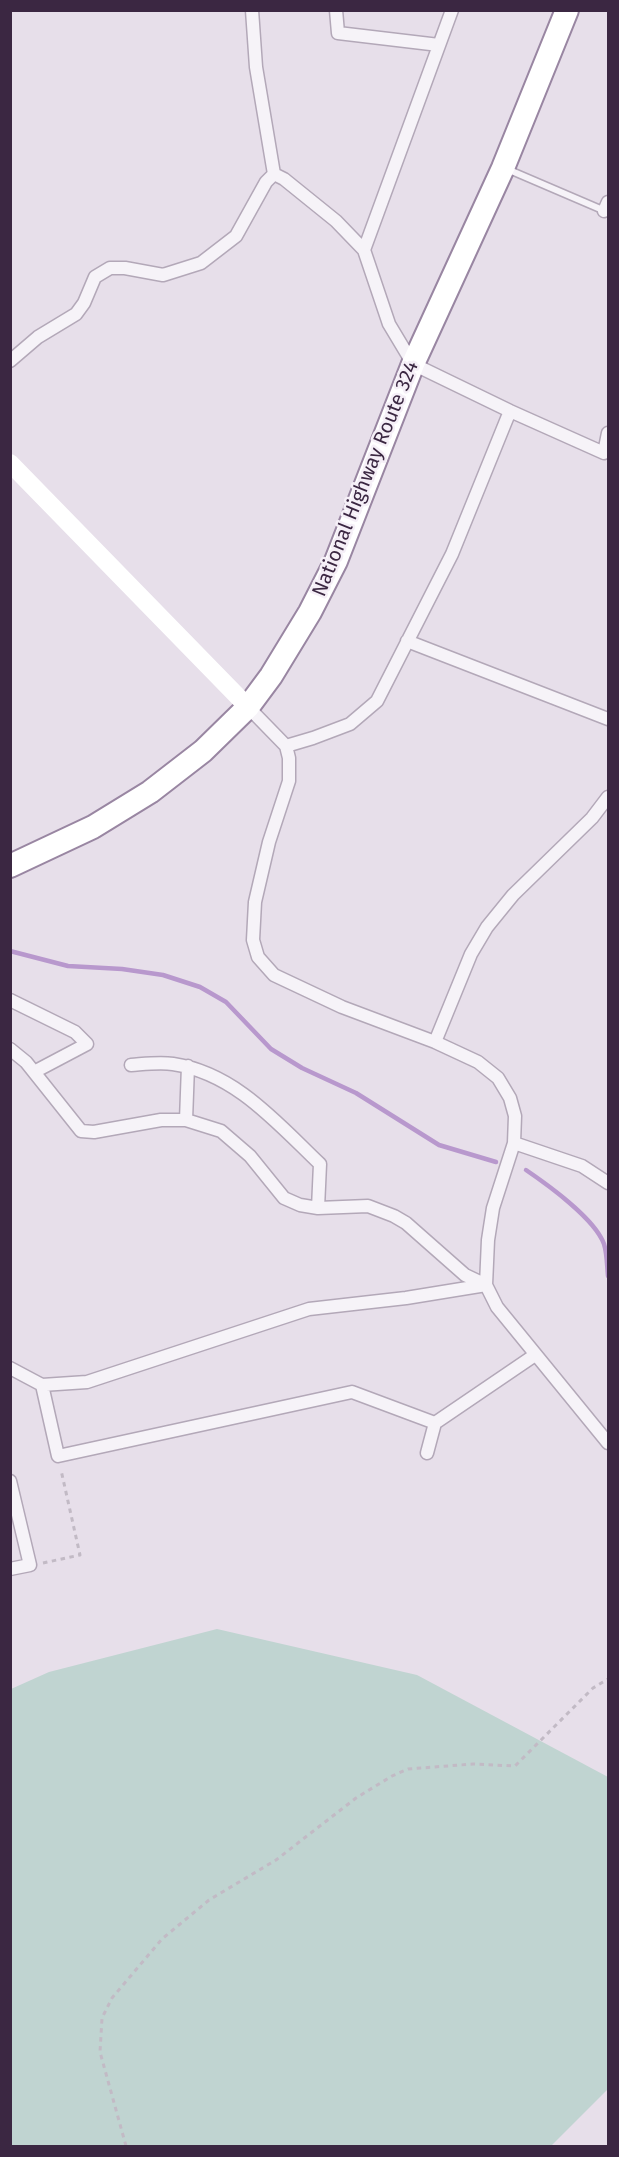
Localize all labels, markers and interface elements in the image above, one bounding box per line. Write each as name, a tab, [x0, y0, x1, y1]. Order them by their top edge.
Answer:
street label: National Highway Route 324	[308, 358, 424, 600]

